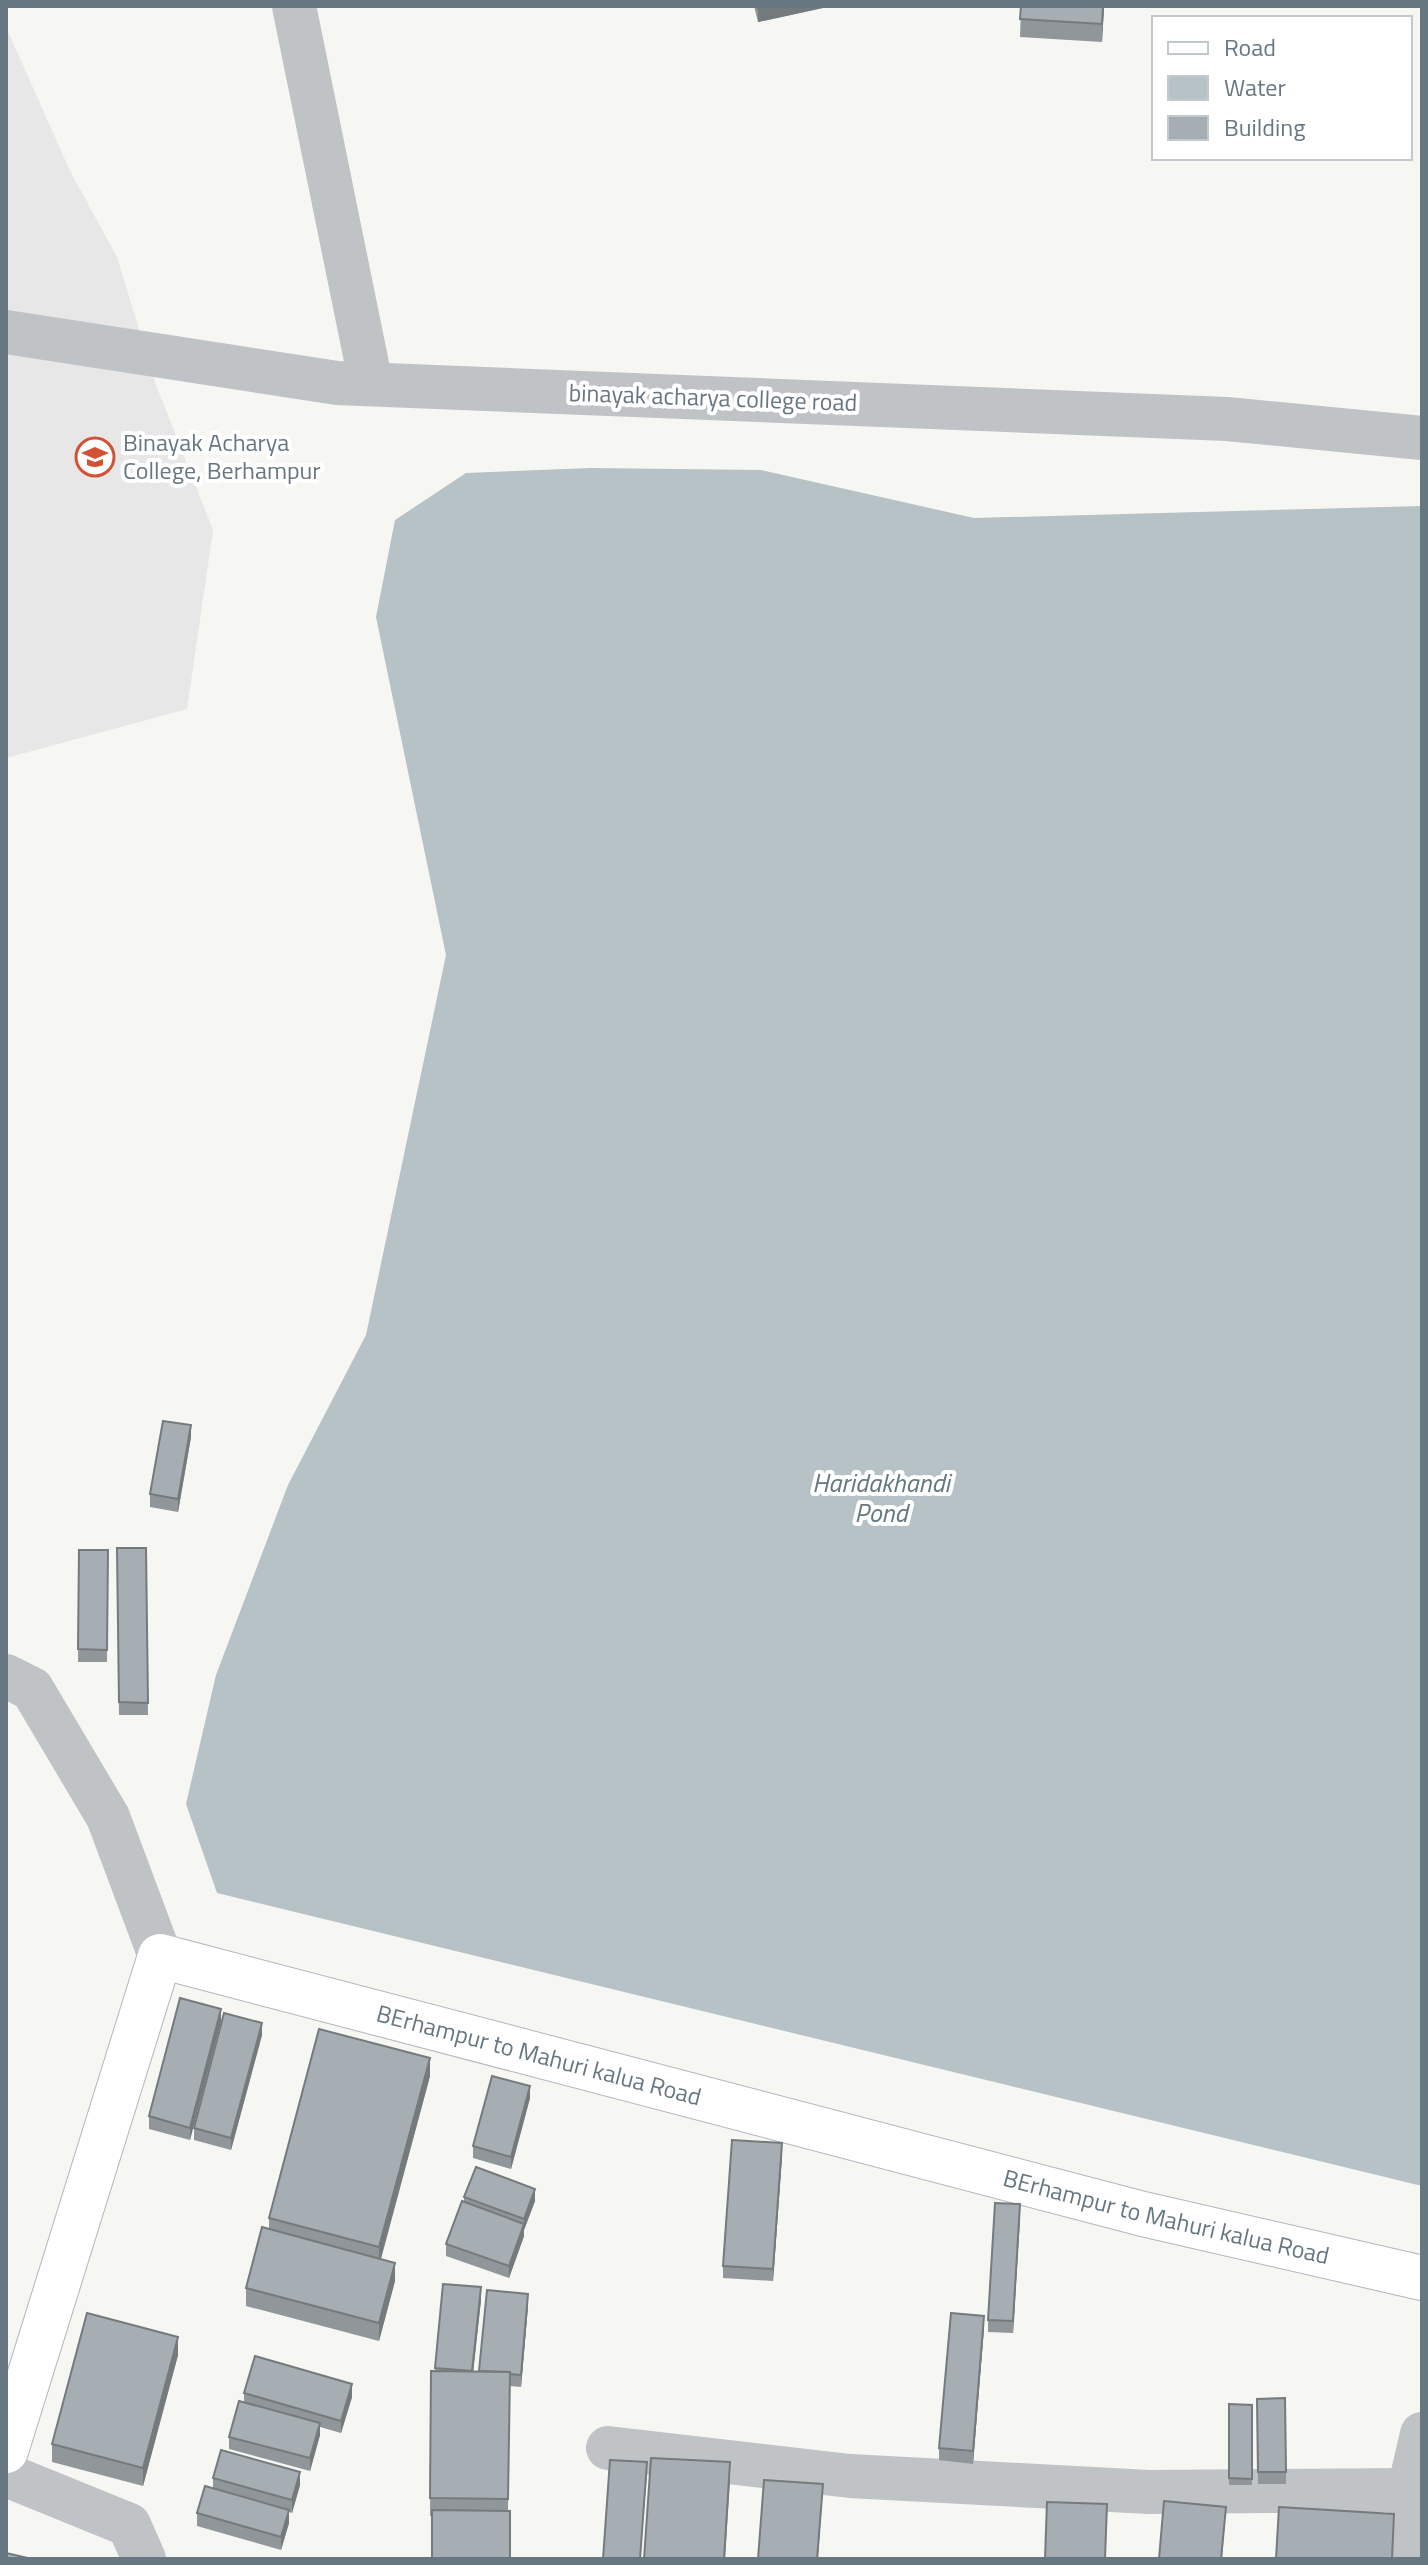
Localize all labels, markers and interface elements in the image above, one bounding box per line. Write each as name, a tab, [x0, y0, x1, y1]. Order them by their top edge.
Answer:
legend	[1152, 16, 1412, 160]
text: Road	[1224, 29, 1276, 65]
text: Water	[1224, 69, 1286, 105]
text: Building	[1224, 109, 1306, 145]
street label: binayak acharya college road	[568, 374, 858, 420]
place label: Binayak Acharya College, Berhampur	[123, 424, 321, 488]
school or university icon: Binayak Acharya College, Berhampur	[74, 436, 116, 478]
water label: Haridakhandi Pond	[812, 1463, 952, 1532]
street label: BErhampur to Mahuri kalua Road	[373, 1995, 705, 2114]
street label: BErhampur to Mahuri kalua Road	[999, 2159, 1333, 2273]

